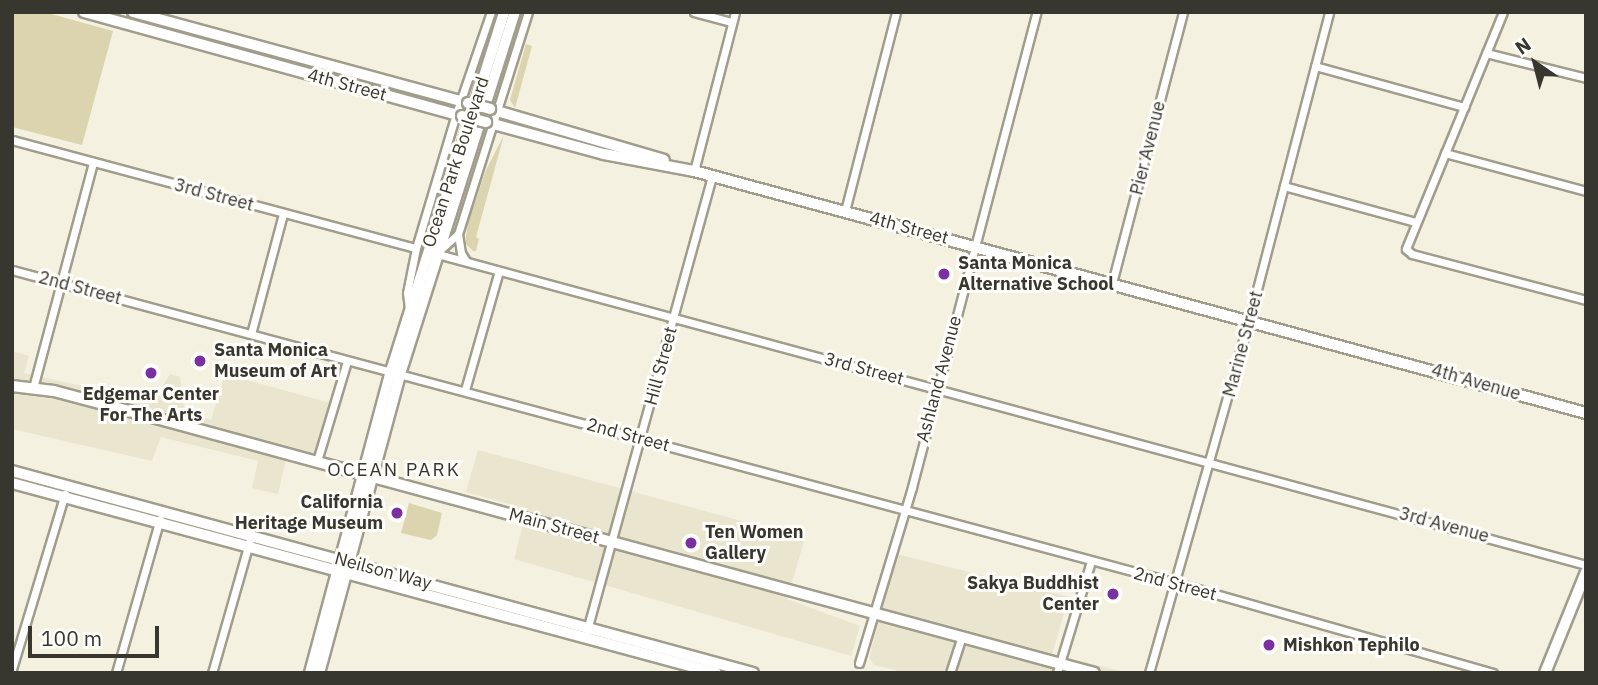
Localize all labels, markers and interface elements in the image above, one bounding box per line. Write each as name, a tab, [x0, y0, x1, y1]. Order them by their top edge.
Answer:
north arrow	[1500, 28, 1570, 98]
text: N	[1510, 32, 1535, 60]
street label: 4th Street	[305, 64, 389, 106]
street label: Ocean Park Boulevard	[418, 74, 494, 250]
street label: Pier Avenue	[1126, 99, 1170, 197]
street label: 3rd Street	[172, 174, 256, 216]
street label: 4th Street	[867, 207, 951, 249]
place label: Santa Monica Alternative School	[958, 253, 1114, 296]
marker: Santa Monica Alternative School	[936, 266, 952, 282]
street label: 2nd Street	[36, 267, 124, 309]
street label: Marine Street	[1218, 289, 1268, 399]
street label: Ashland Avenue	[912, 313, 966, 445]
street label: Hill Street	[640, 324, 682, 408]
place label: Santa Monica Museum of Art	[214, 340, 337, 382]
street label: 3rd Street	[822, 348, 906, 390]
marker: Santa Monica Museum of Art	[192, 353, 208, 369]
street label: 4th Avenue	[1429, 359, 1523, 405]
marker: Edgemar Center For The Arts	[143, 365, 159, 381]
place label: Edgemar Center For The Arts	[83, 384, 219, 426]
street label: 2nd Street	[584, 414, 672, 456]
district label: OCEAN PARK	[329, 459, 459, 481]
place label: California Heritage Museum	[235, 492, 383, 534]
street label: 3rd Avenue	[1397, 503, 1491, 547]
street label: Main Street	[506, 504, 602, 548]
marker: California Heritage Museum	[389, 505, 405, 521]
place label: Ten Women Gallery	[705, 522, 804, 564]
marker: Ten Women Gallery	[683, 535, 699, 551]
street label: Neilson Way	[332, 548, 434, 594]
street label: 2nd Street	[1131, 563, 1219, 605]
place label: Sakya Buddhist Center	[967, 573, 1099, 616]
marker: Sakya Buddhist Center	[1105, 586, 1121, 602]
scale bar	[32, 612, 163, 656]
text: 100 m	[41, 624, 102, 652]
place label: Mishkon Tephilo	[1283, 634, 1420, 656]
marker: Mishkon Tephilo	[1261, 637, 1277, 653]

